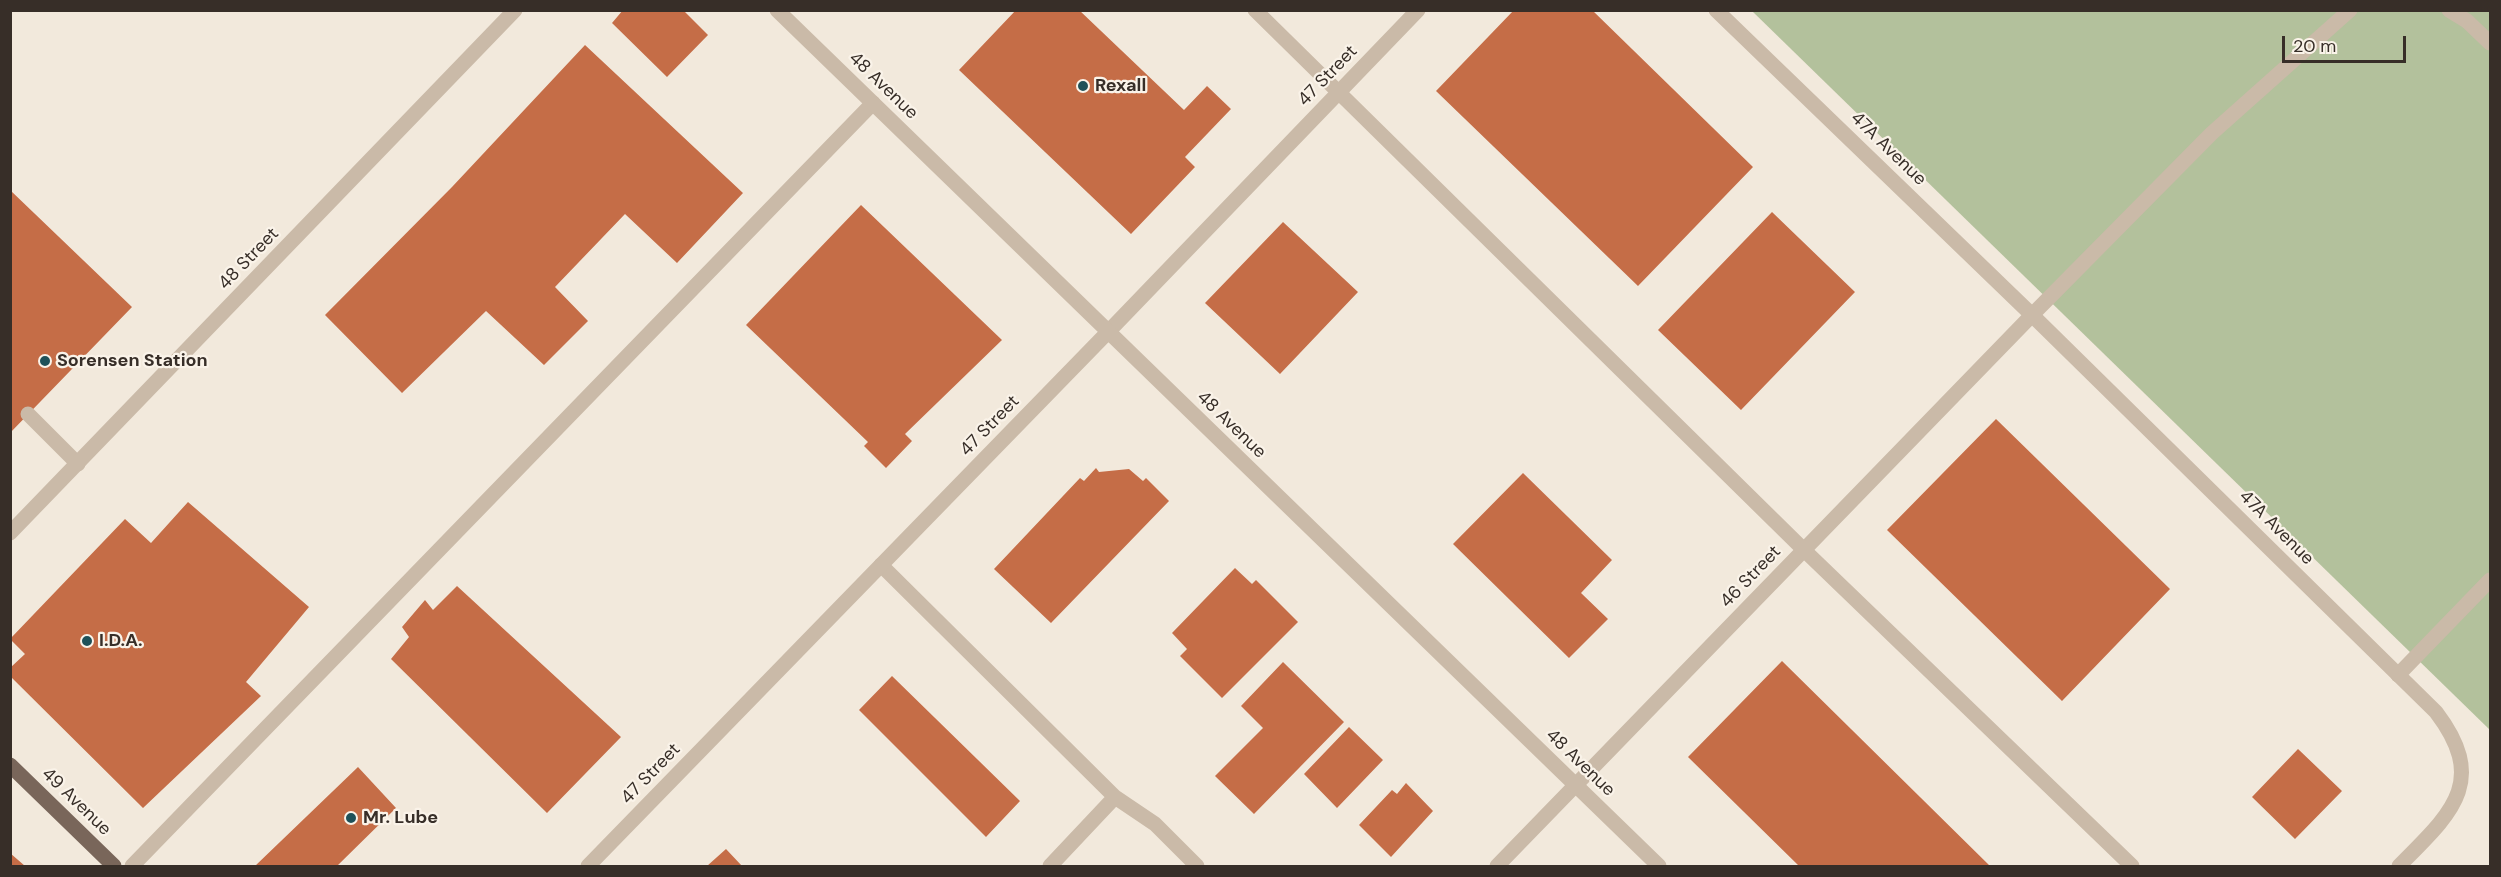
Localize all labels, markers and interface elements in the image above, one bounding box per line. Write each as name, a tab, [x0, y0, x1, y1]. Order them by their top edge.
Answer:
scale bar	[2285, 24, 2410, 62]
text: 20 m	[2293, 34, 2336, 58]
street label: 47 Street	[1294, 41, 1362, 111]
street label: 48 Avenue	[844, 48, 922, 124]
place label: Rexall	[1095, 75, 1146, 97]
marker: Rexall	[1076, 79, 1090, 93]
street label: 47A Avenue	[1846, 108, 1930, 190]
street label: 48 Street	[214, 224, 284, 294]
place label: Sorensen Station	[57, 350, 208, 372]
marker: Sorensen Station	[38, 354, 52, 368]
street label: 48 Avenue	[1192, 387, 1270, 463]
street label: 47 Street	[956, 391, 1024, 461]
street label: 47A Avenue	[2234, 486, 2318, 570]
street label: 46 Street	[1716, 541, 1786, 613]
place label: I.D.A.	[99, 630, 142, 652]
marker: I.D.A.	[80, 634, 94, 648]
street label: 48 Avenue	[1541, 725, 1619, 801]
street label: 47 Street	[617, 739, 685, 809]
street label: 49 Avenue	[37, 764, 115, 840]
place label: Mr. Lube	[363, 807, 438, 829]
marker: Mr. Lube	[344, 811, 358, 825]

